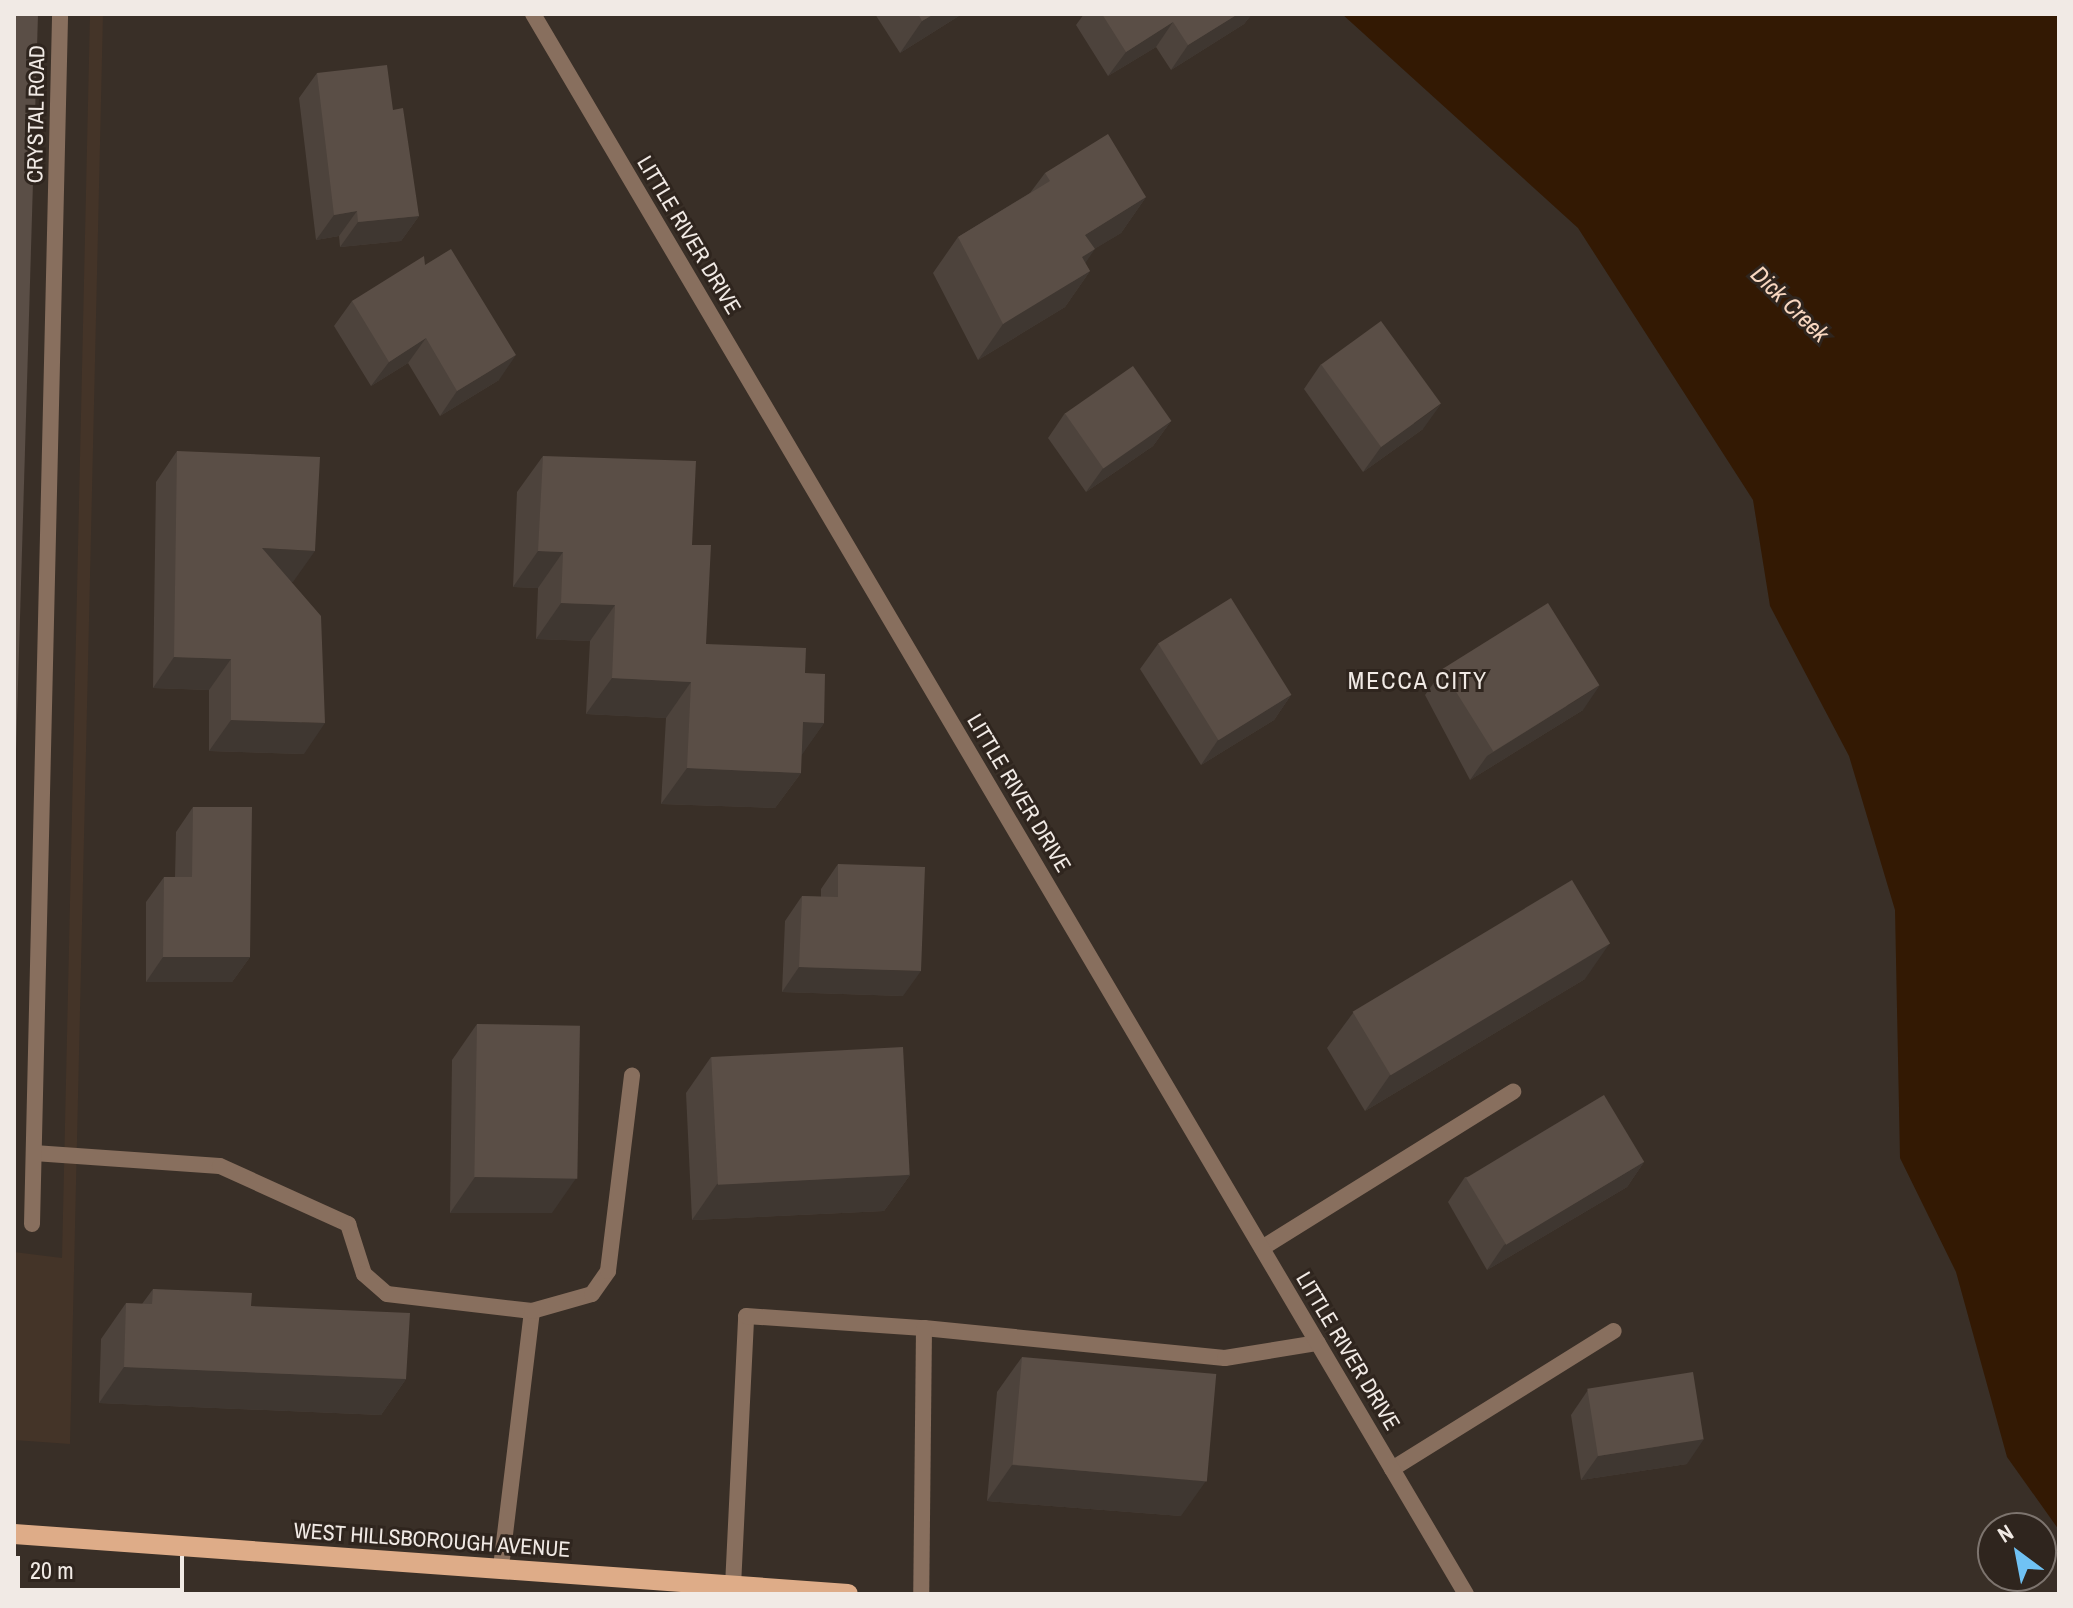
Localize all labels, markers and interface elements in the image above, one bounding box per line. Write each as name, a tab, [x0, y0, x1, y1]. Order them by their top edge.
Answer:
street label: CRYSTAL ROAD	[22, 44, 50, 184]
street label: LITTLE RIVER DRIVE	[631, 151, 747, 319]
water label: Dick Creek	[1745, 260, 1835, 348]
district label: MECCA CITY	[1347, 667, 1489, 695]
street label: LITTLE RIVER DRIVE	[961, 709, 1077, 877]
street label: LITTLE RIVER DRIVE	[1290, 1267, 1406, 1435]
north arrow	[1977, 1512, 2057, 1592]
street label: WEST HILLSBOROUGH AVENUE	[292, 1517, 572, 1563]
text: N	[1992, 1517, 2019, 1550]
scale bar	[20, 1540, 188, 1590]
text: 20 m	[30, 1554, 74, 1586]

